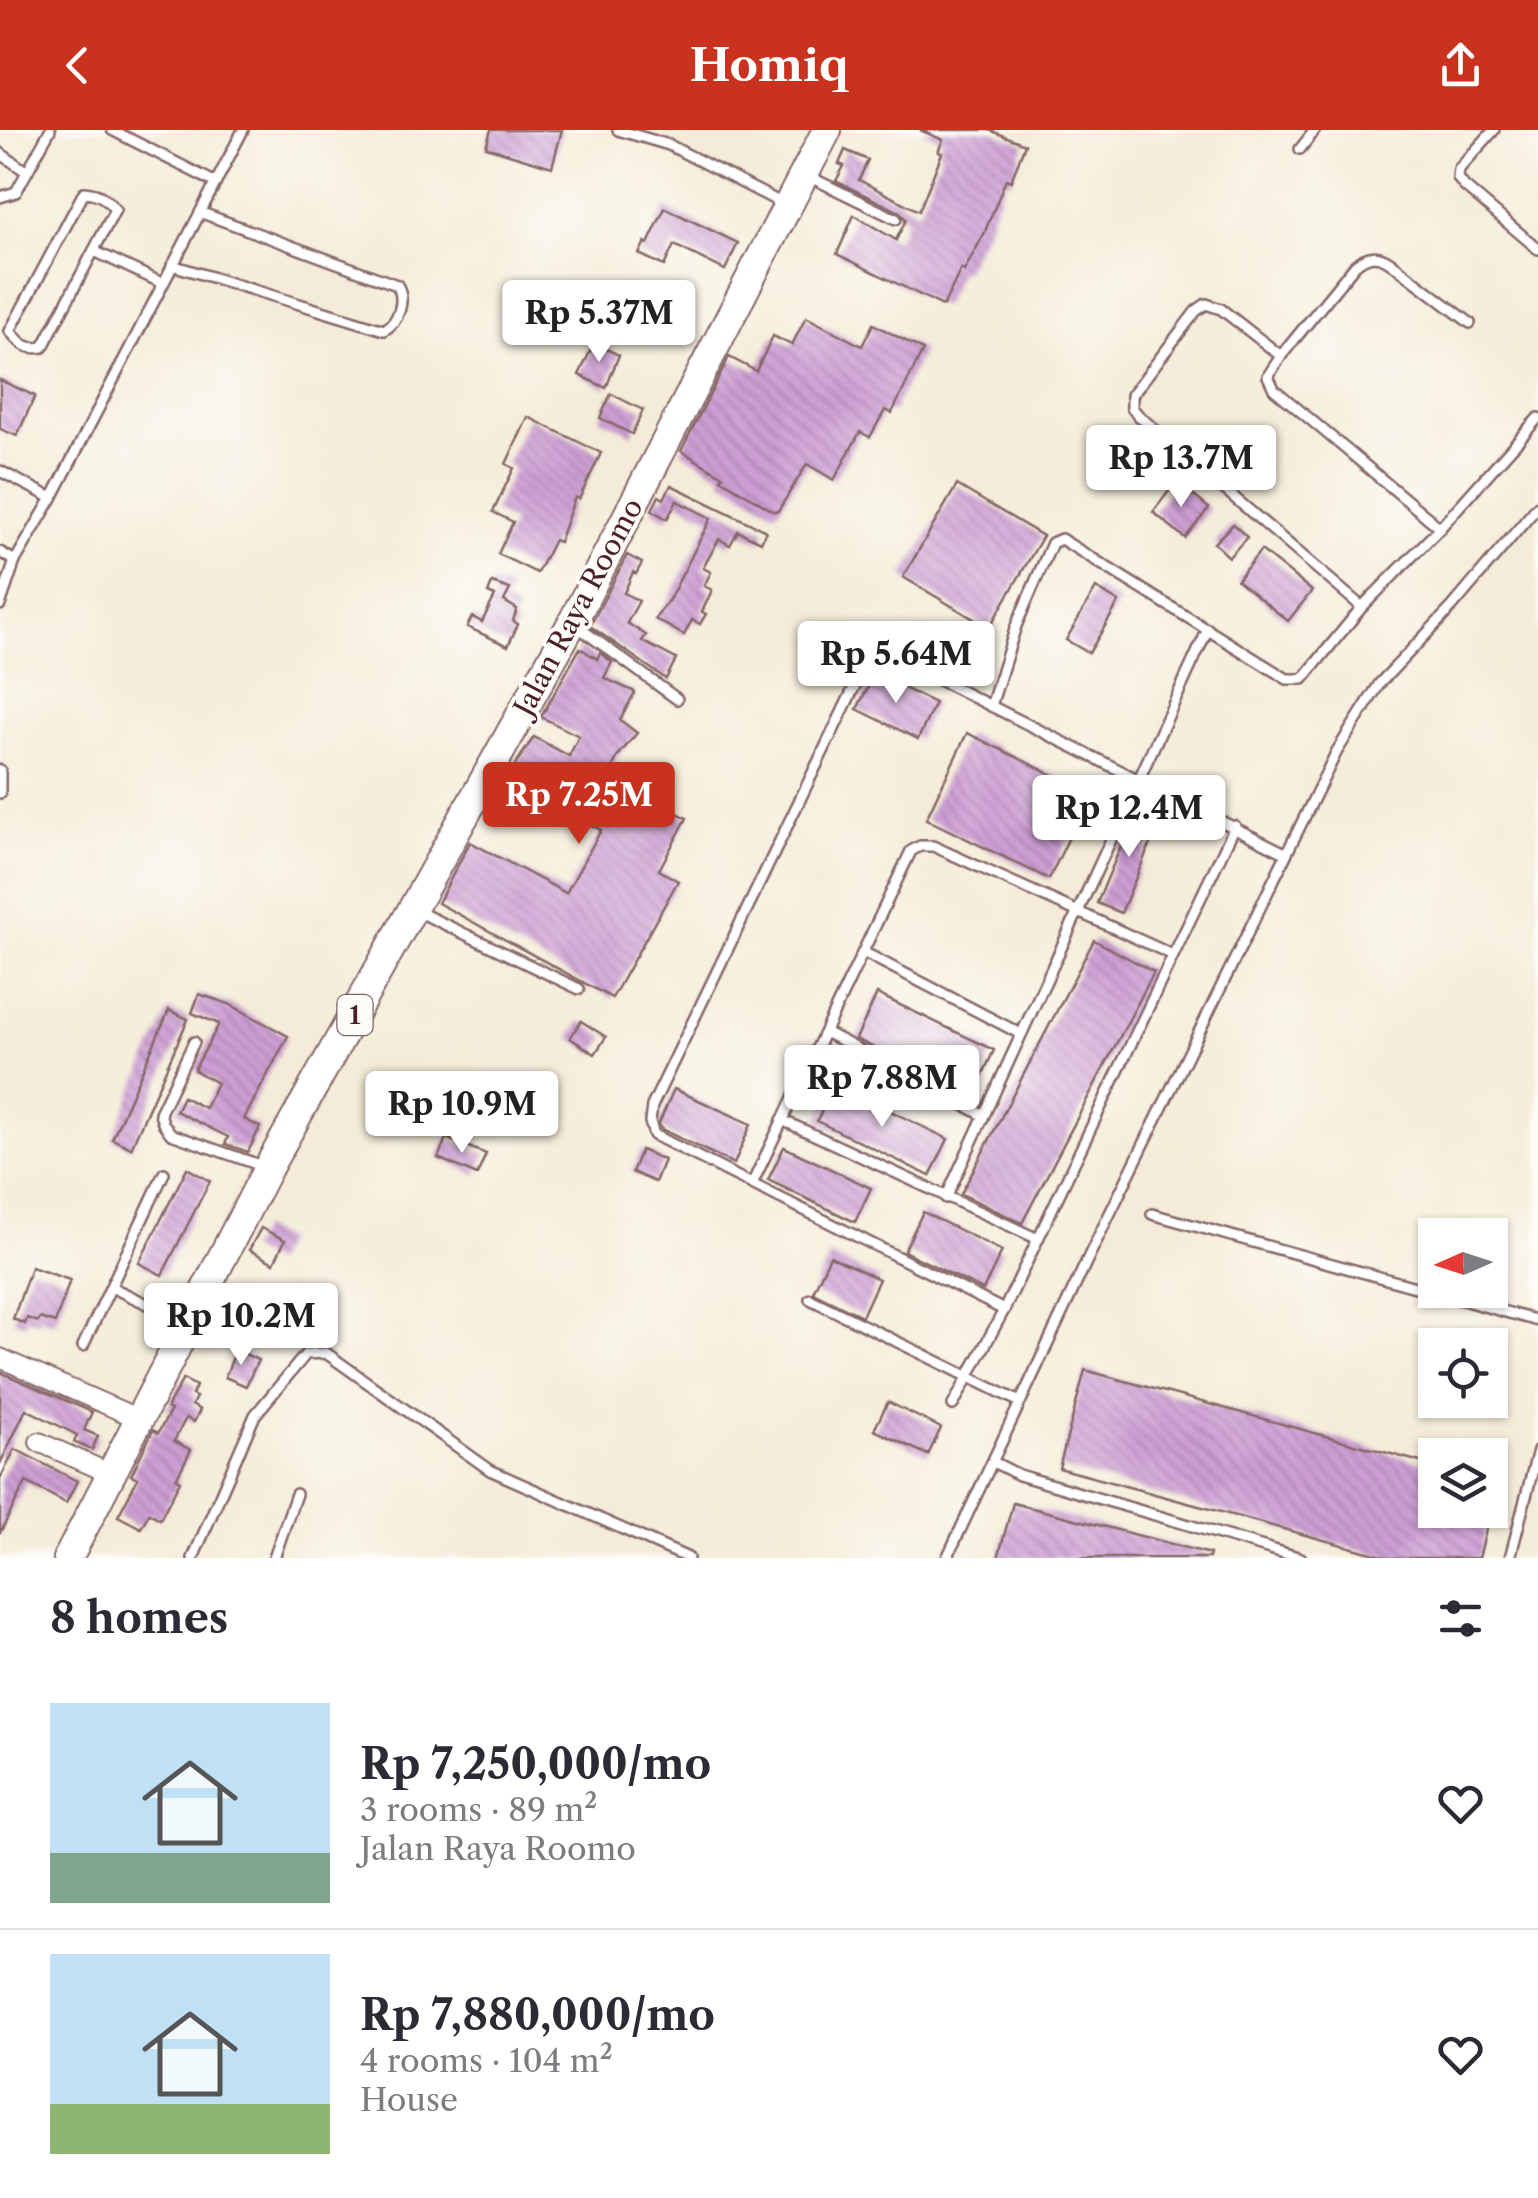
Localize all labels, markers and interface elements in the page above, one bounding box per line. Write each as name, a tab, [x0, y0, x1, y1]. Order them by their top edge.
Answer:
text: Homiq	[689, 37, 849, 93]
icon: back	[50, 38, 105, 93]
icon: share	[1433, 38, 1488, 93]
pin: Rp 5.37M	[496, 280, 702, 365]
text: Rp 5.37M	[524, 293, 674, 332]
pin: Rp 13.7M	[1078, 425, 1284, 510]
text: Rp 13.7M	[1108, 438, 1254, 477]
street label: Jalan Raya Roomo	[504, 492, 650, 725]
pin: Rp 5.64M	[793, 621, 999, 706]
text: Rp 5.64M	[820, 634, 972, 673]
pin: Rp 7.25M	[476, 762, 682, 847]
text: Rp 7.25M	[505, 775, 653, 814]
pin: Rp 12.4M	[1026, 775, 1232, 860]
text: Rp 12.4M	[1054, 788, 1204, 827]
road number: 1	[338, 995, 372, 1035]
pin: Rp 7.88M	[779, 1045, 985, 1130]
text: Rp 7.88M	[806, 1058, 958, 1097]
pin: Rp 10.9M	[359, 1071, 565, 1156]
text: Rp 10.9M	[387, 1084, 537, 1123]
north arrow	[1418, 1218, 1508, 1308]
map controls	[1418, 1218, 1508, 1528]
pin: Rp 10.2M	[138, 1283, 344, 1368]
text: Rp 10.2M	[166, 1296, 316, 1335]
button: locate	[1418, 1328, 1508, 1418]
button: layers	[1418, 1438, 1508, 1528]
icon: filters	[1433, 1591, 1488, 1646]
text: 8 homes	[50, 1592, 228, 1644]
text: Rp 7,250,000/mo	[360, 1738, 711, 1790]
icon: home	[130, 1743, 250, 1863]
icon: heart	[1433, 1776, 1488, 1831]
text: 3 rooms · 89 m²	[360, 1790, 597, 1829]
text: Jalan Raya Roomo	[360, 1829, 636, 1868]
text: Rp 7,880,000/mo	[360, 1989, 715, 2041]
icon: home	[130, 1994, 250, 2114]
icon: heart	[1433, 2027, 1488, 2082]
text: 4 rooms · 104 m²	[360, 2041, 613, 2080]
text: House	[360, 2080, 458, 2119]

